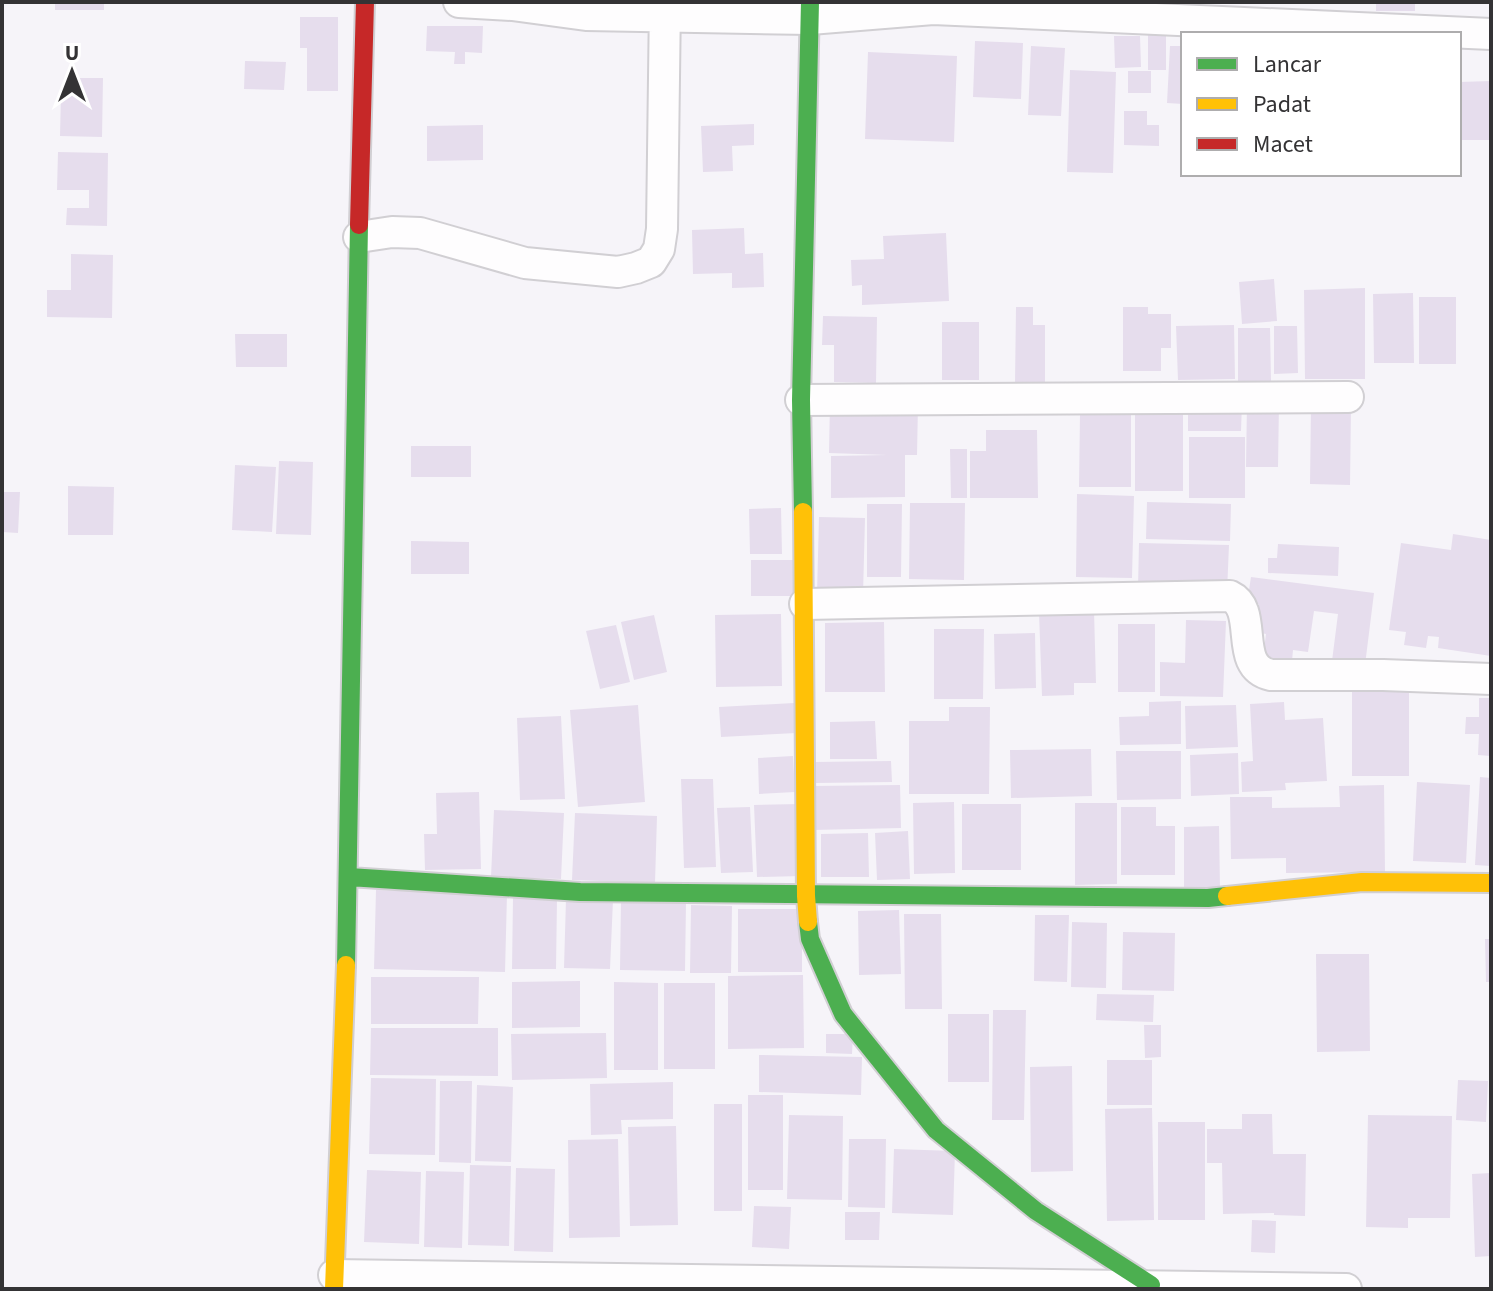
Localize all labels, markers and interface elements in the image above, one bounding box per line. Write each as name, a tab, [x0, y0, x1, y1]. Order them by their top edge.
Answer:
north arrow	[32, 32, 112, 112]
legend	[1181, 32, 1461, 176]
text: U	[65, 37, 79, 69]
text: Lancar	[1253, 47, 1322, 82]
text: Padat	[1253, 87, 1311, 122]
text: Macet	[1253, 127, 1313, 162]

